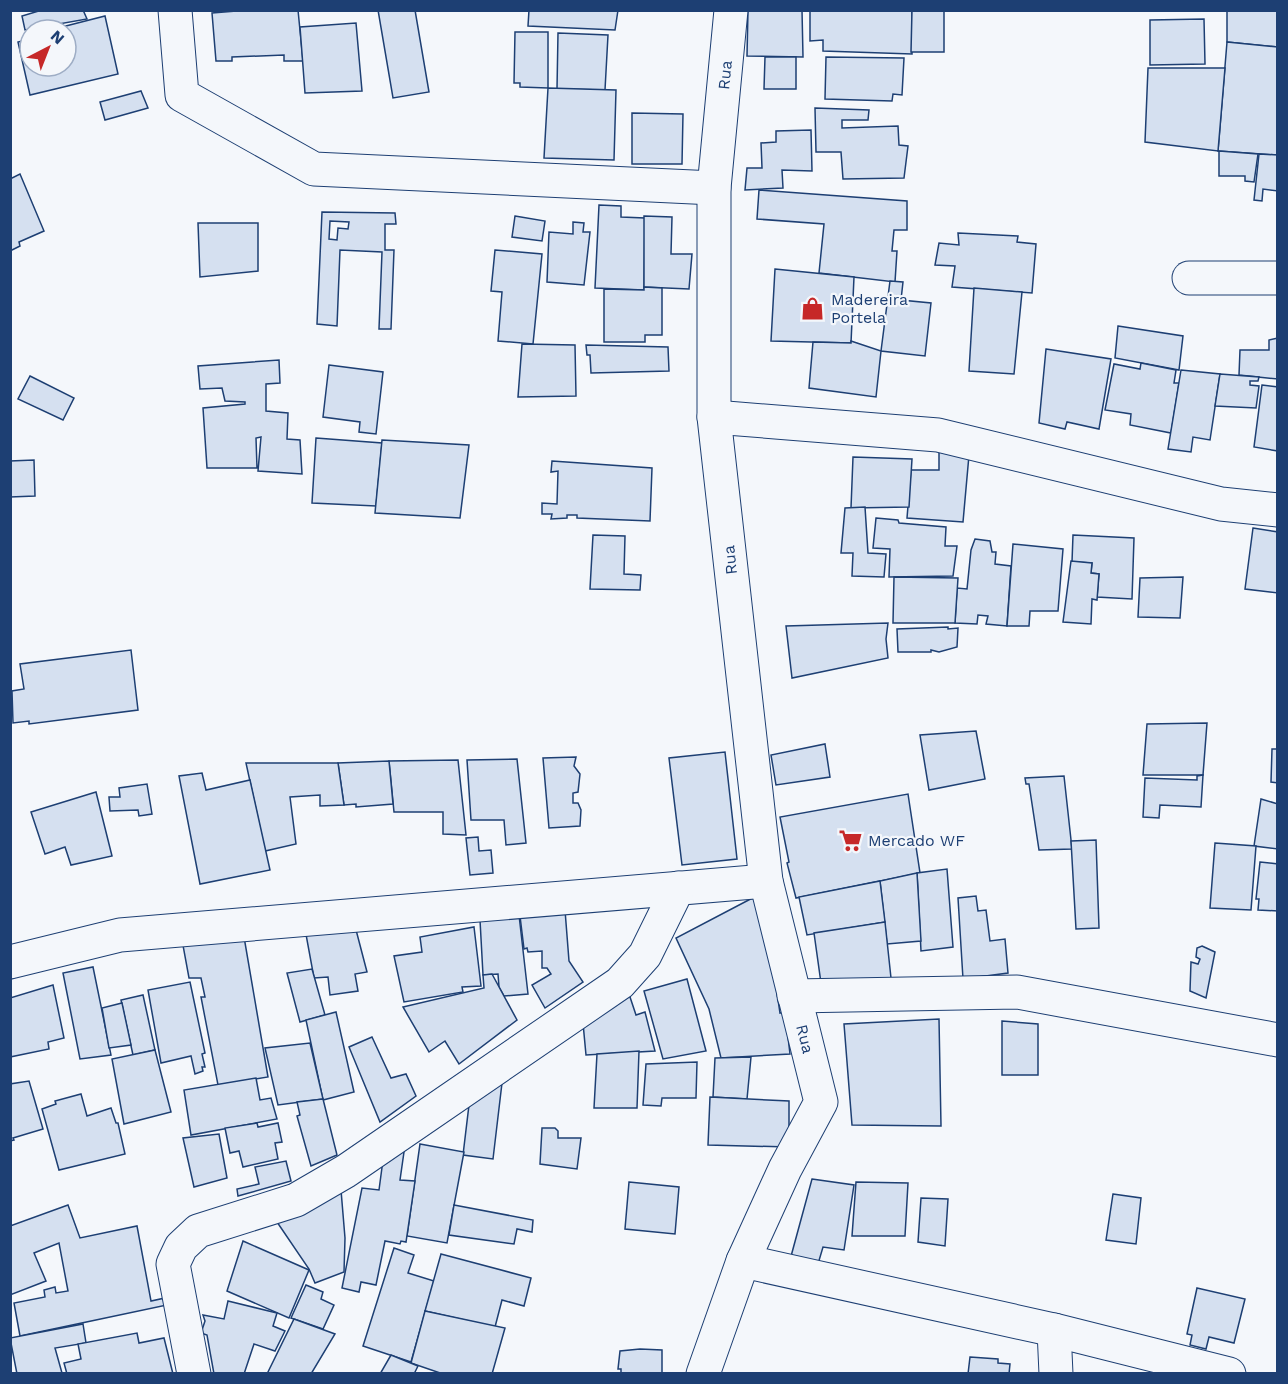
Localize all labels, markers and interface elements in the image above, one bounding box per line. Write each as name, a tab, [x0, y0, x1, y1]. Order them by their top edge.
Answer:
north arrow	[18, 18, 78, 78]
text: N	[47, 26, 68, 48]
street label: Rua	[714, 59, 736, 91]
place label: Madereira Portela	[831, 290, 908, 327]
shop icon: Madereira Portela	[800, 295, 826, 321]
street label: Rua	[719, 544, 741, 576]
supermarket icon: Mercado WF	[837, 827, 863, 853]
place label: Mercado WF	[868, 831, 965, 850]
street label: Rua	[792, 1022, 818, 1056]

